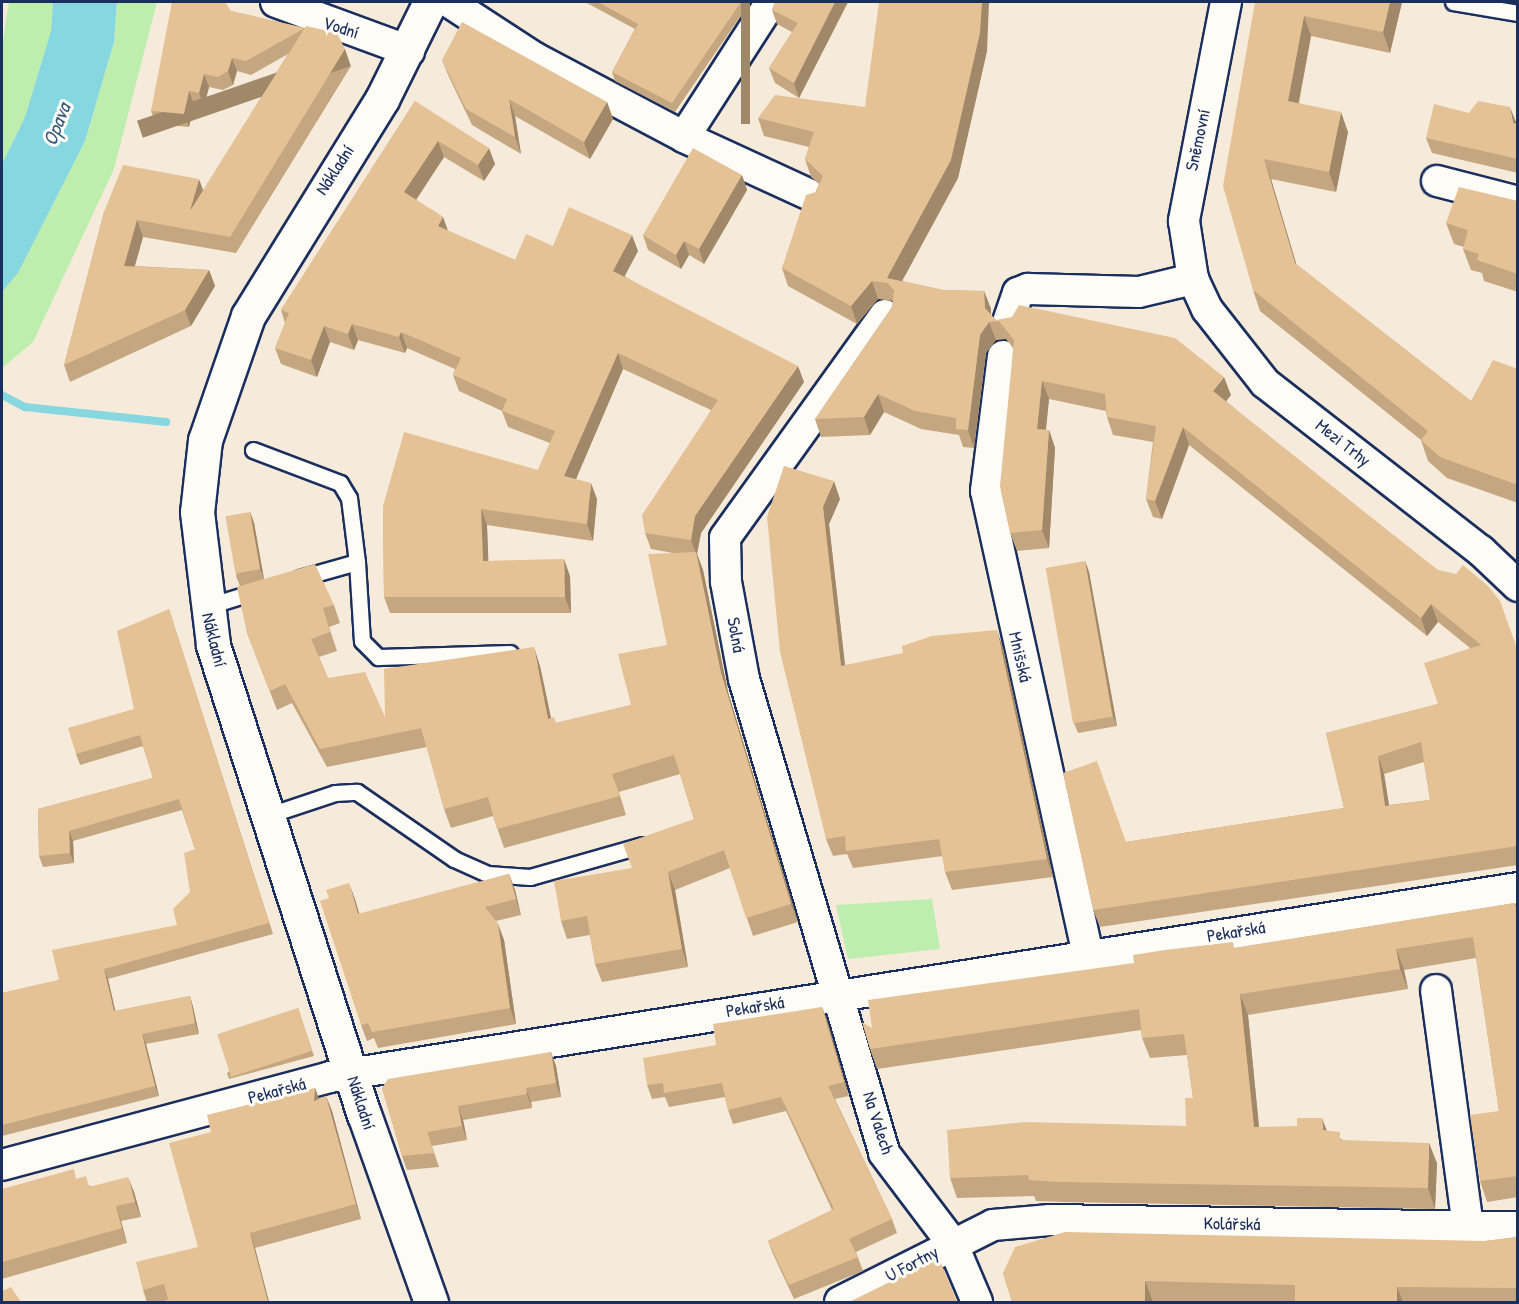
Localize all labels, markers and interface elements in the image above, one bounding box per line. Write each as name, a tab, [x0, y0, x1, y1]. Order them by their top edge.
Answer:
street label: Vodní	[320, 12, 362, 44]
water label: Opava	[37, 99, 75, 149]
street label: Sněmovní	[1181, 107, 1215, 173]
street label: Nákladní	[311, 141, 359, 199]
street label: Mezi Trhy	[1311, 415, 1375, 471]
street label: Nákladní	[197, 611, 231, 669]
street label: Solná	[722, 616, 750, 654]
street label: Mnišská	[1004, 630, 1036, 684]
street label: Pekařská	[1205, 917, 1267, 947]
street label: Pekařská	[724, 992, 786, 1022]
street label: Pekařská	[246, 1073, 308, 1109]
street label: Nákladní	[342, 1073, 380, 1133]
street label: Na Valech	[858, 1089, 898, 1157]
street label: Kolářská	[1203, 1213, 1261, 1235]
street label: U Fortny	[882, 1241, 942, 1287]

